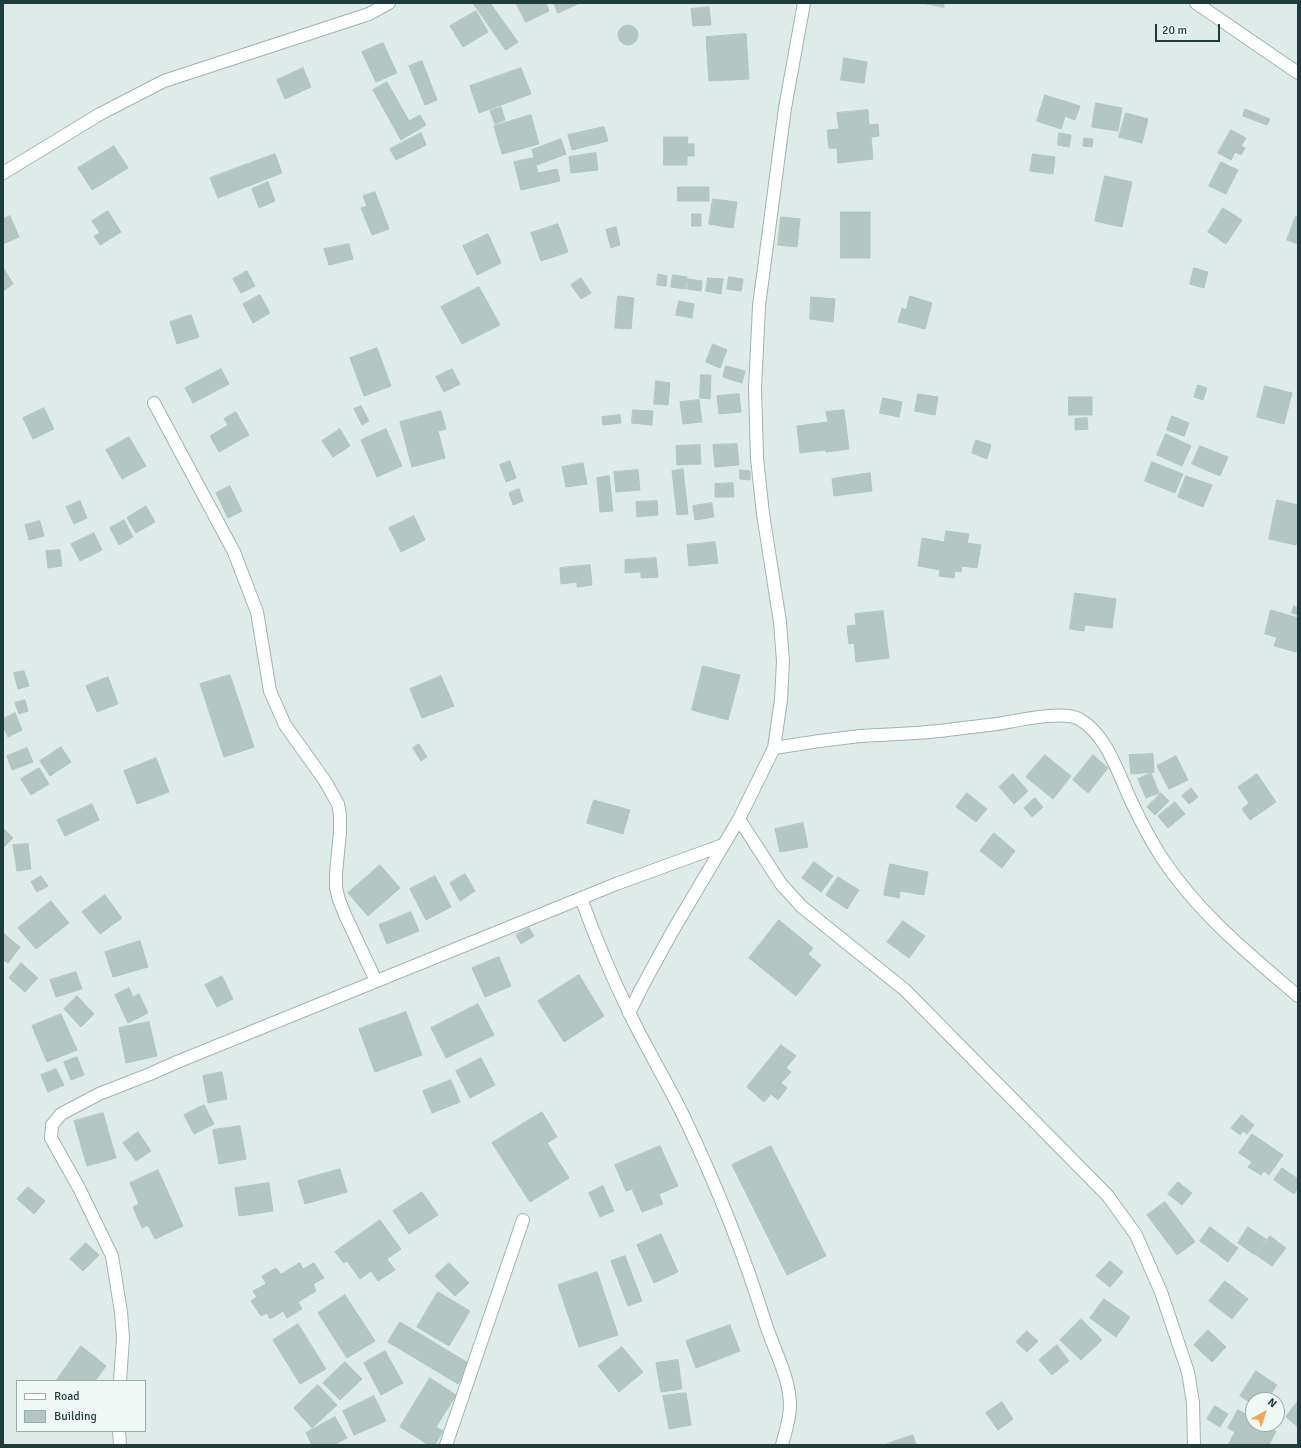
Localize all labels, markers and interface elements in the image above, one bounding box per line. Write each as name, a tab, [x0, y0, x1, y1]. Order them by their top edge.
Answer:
scale bar	[1157, 16, 1222, 42]
text: 20 m	[1162, 23, 1187, 38]
legend	[16, 1380, 146, 1432]
text: Road	[54, 1389, 80, 1404]
north arrow	[1245, 1392, 1285, 1432]
text: N	[1265, 1396, 1279, 1411]
text: Building	[54, 1409, 97, 1424]

